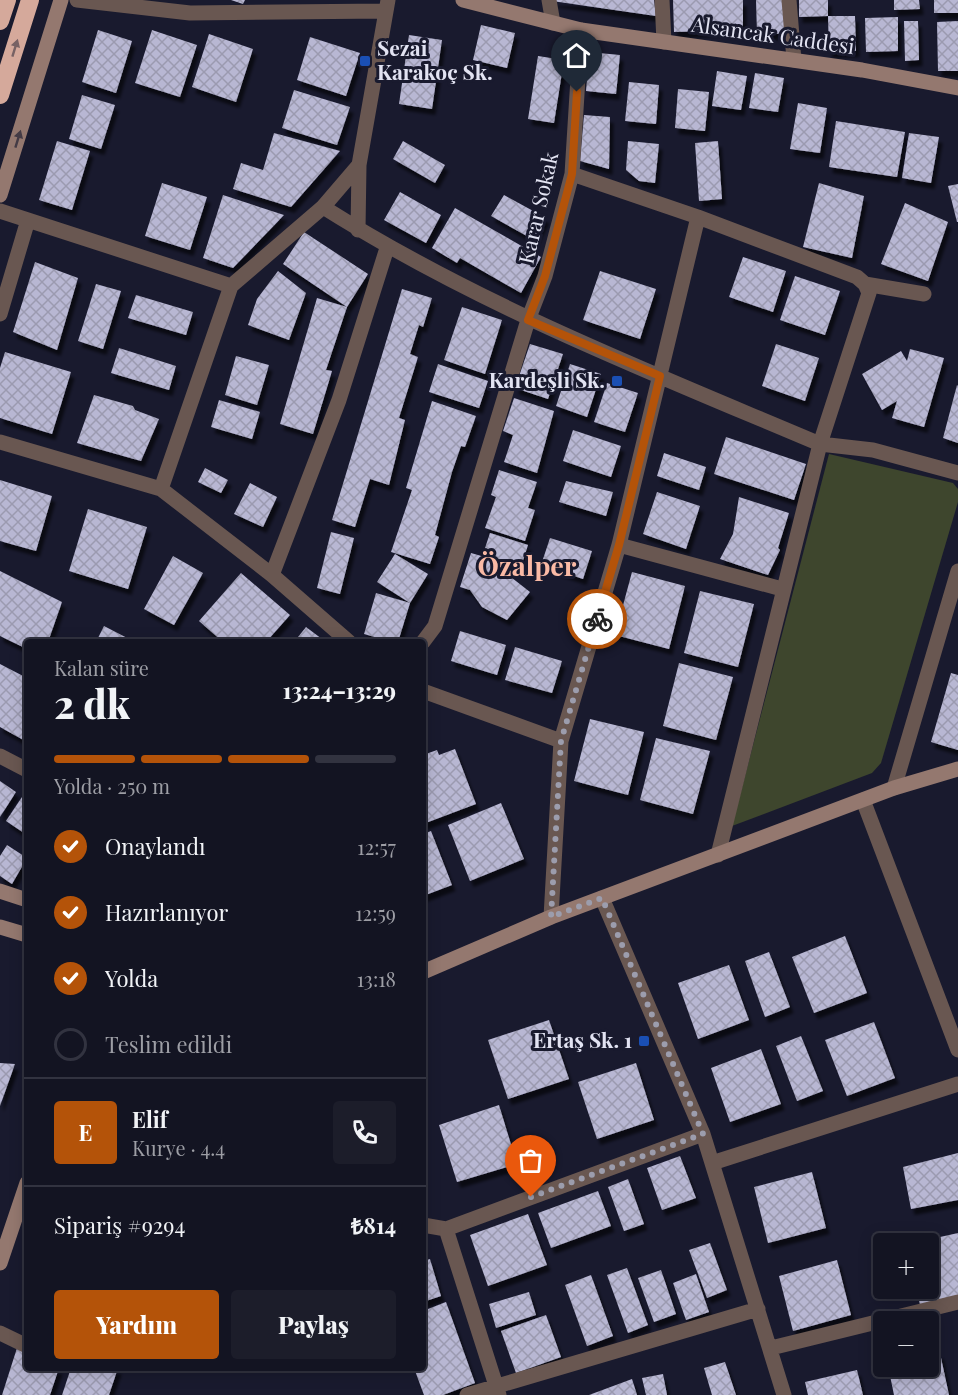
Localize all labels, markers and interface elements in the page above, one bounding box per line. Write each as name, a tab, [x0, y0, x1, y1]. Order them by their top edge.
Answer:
street label: Alsancak Caddesi	[689, 9, 857, 59]
pin	[551, 30, 602, 92]
place label: Sezai Karakoç Sk.	[377, 33, 493, 85]
one-way arrow	[11, 39, 20, 57]
icon: home	[560, 39, 593, 72]
marker: Sezai Karakoç Sk.	[358, 54, 372, 68]
one-way arrow	[13, 130, 23, 148]
street label: Karar Sokak	[511, 148, 564, 266]
place label: Kardeşli Sk.	[489, 365, 605, 393]
marker: Kardeşli Sk.	[610, 374, 624, 388]
district label: Özalper	[478, 547, 577, 583]
courier	[567, 589, 627, 649]
icon: bike	[581, 603, 614, 636]
text: Kalan süre	[54, 654, 149, 681]
text: 13:24–13:29	[283, 675, 396, 705]
text: 2 dk	[54, 677, 130, 729]
text: Yolda · 250 m	[54, 772, 170, 799]
icon: check	[54, 830, 87, 863]
text: Onaylandı	[105, 831, 205, 861]
text: 12:57	[357, 833, 396, 860]
icon: check	[54, 896, 87, 929]
text: Hazırlanıyor	[105, 897, 228, 927]
text: 12:59	[355, 899, 396, 926]
icon: check	[54, 962, 87, 995]
text: Yolda	[105, 963, 158, 993]
text: 13:18	[357, 965, 396, 992]
place label: Ertaş Sk. 1	[533, 1025, 632, 1053]
text: Teslim edildi	[105, 1029, 232, 1059]
marker: Ertaş Sk. 1	[637, 1034, 651, 1048]
button: phone	[333, 1101, 396, 1164]
text: Elif	[132, 1104, 167, 1134]
text: E	[79, 1117, 92, 1147]
text: Kurye · 4.4	[132, 1134, 225, 1161]
pin	[505, 1135, 556, 1197]
icon: bag	[514, 1144, 547, 1177]
text: Sipariş #9294	[54, 1210, 185, 1240]
text: ₺814	[351, 1210, 396, 1240]
map controls	[873, 1233, 939, 1377]
button: +	[873, 1233, 939, 1299]
button: Yardım	[54, 1290, 219, 1359]
button: Paylaş	[231, 1290, 396, 1359]
button: −	[873, 1311, 939, 1377]

